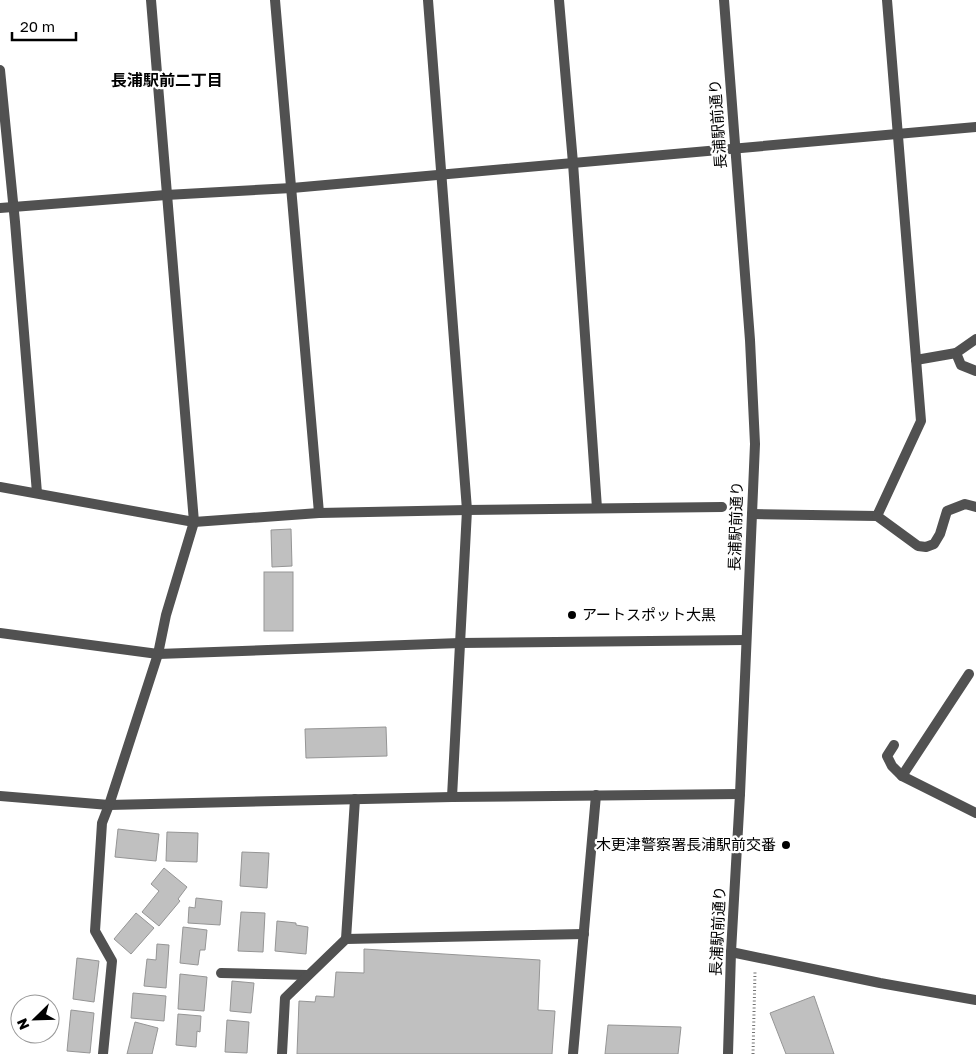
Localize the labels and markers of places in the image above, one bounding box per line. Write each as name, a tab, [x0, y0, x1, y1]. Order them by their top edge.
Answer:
place label: アートスポット大黒	[582, 605, 716, 623]
marker: アートスポット大黒	[566, 609, 578, 621]
place label: 木更津警察署長浦駅前交番	[596, 835, 776, 853]
marker: 木更津警察署長浦駅前交番	[780, 839, 792, 851]

